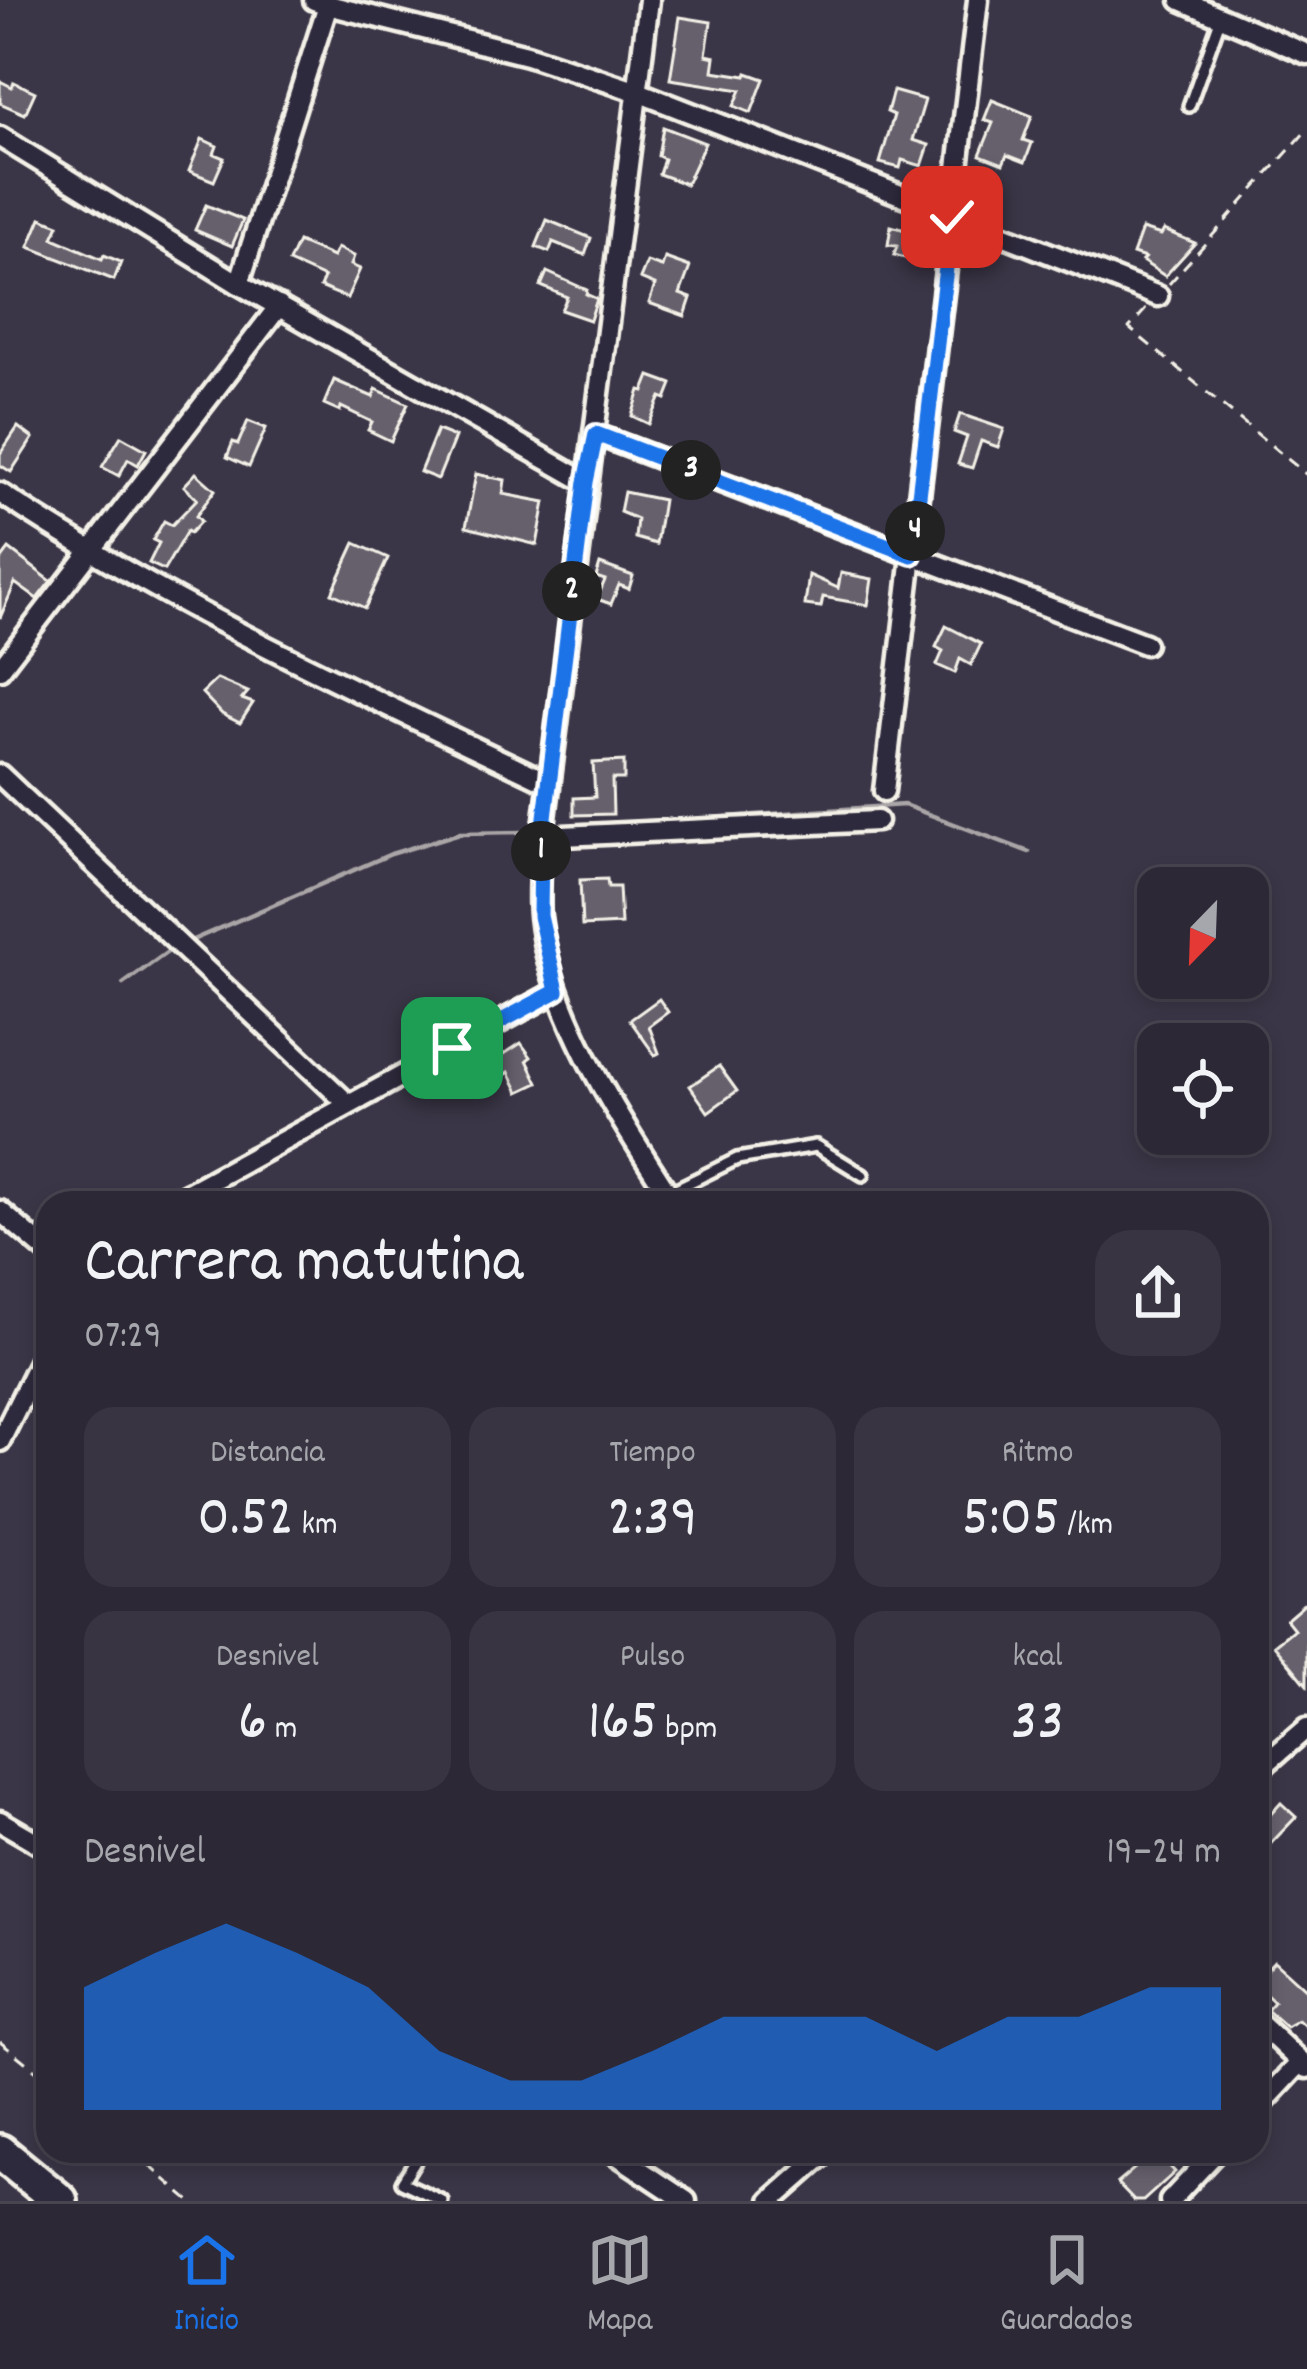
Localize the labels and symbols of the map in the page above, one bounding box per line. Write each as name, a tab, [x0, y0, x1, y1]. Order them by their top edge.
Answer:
pin	[901, 166, 1003, 268]
pin: 3	[661, 440, 721, 500]
pin: 4	[885, 501, 945, 561]
pin: 2	[542, 561, 602, 621]
pin: 1	[511, 821, 571, 881]
north arrow	[1137, 867, 1269, 999]
pin	[401, 997, 503, 1099]

